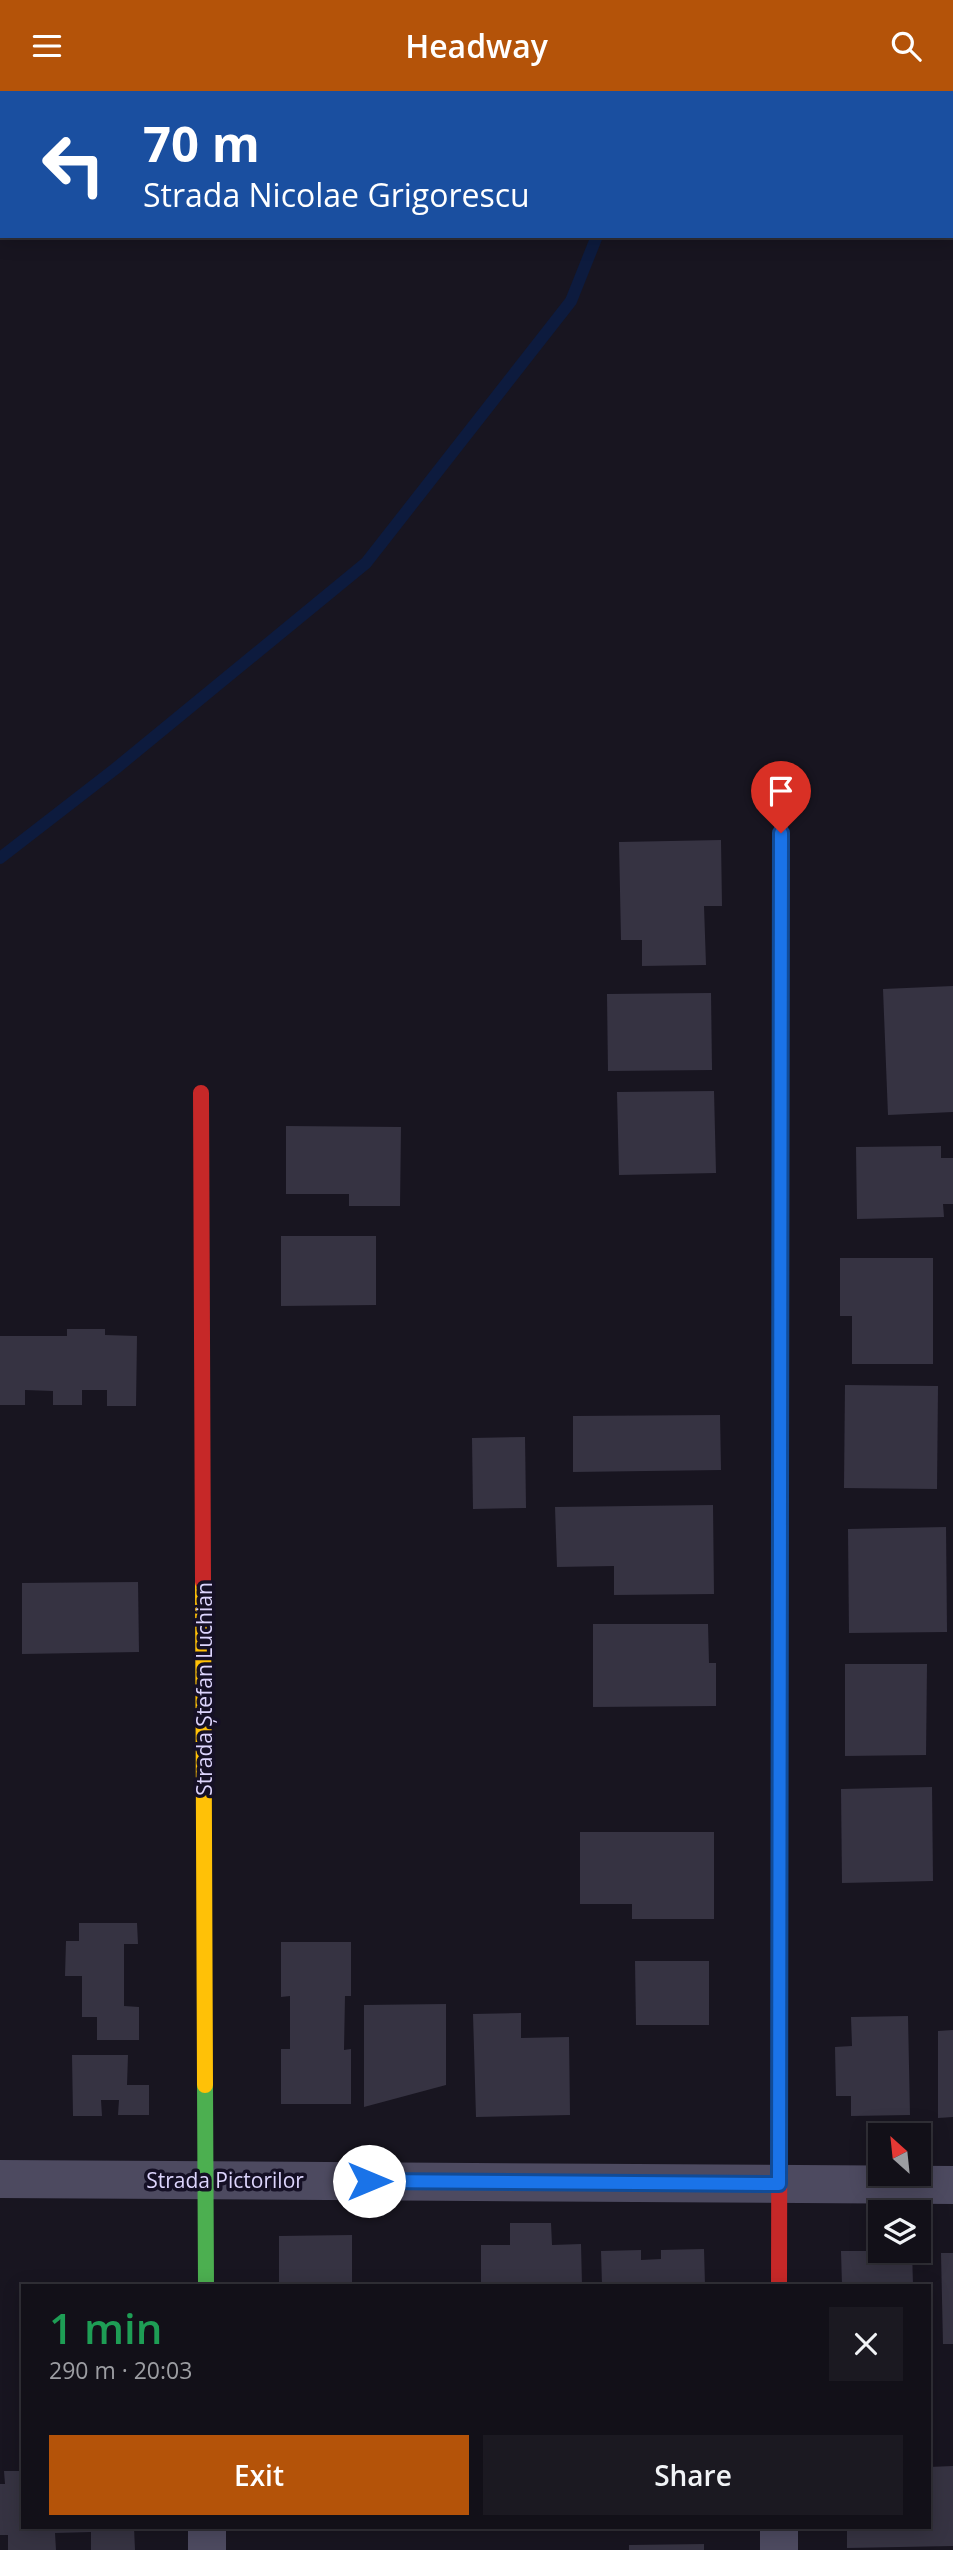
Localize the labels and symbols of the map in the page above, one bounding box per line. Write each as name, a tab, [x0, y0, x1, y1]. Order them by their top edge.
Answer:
pin	[751, 761, 811, 833]
street label: Strada Ștefan Luchian	[190, 1582, 218, 1796]
north arrow	[868, 2123, 931, 2186]
position arrow	[332, 2144, 406, 2218]
street label: Strada Pictorilor	[146, 2166, 304, 2194]

